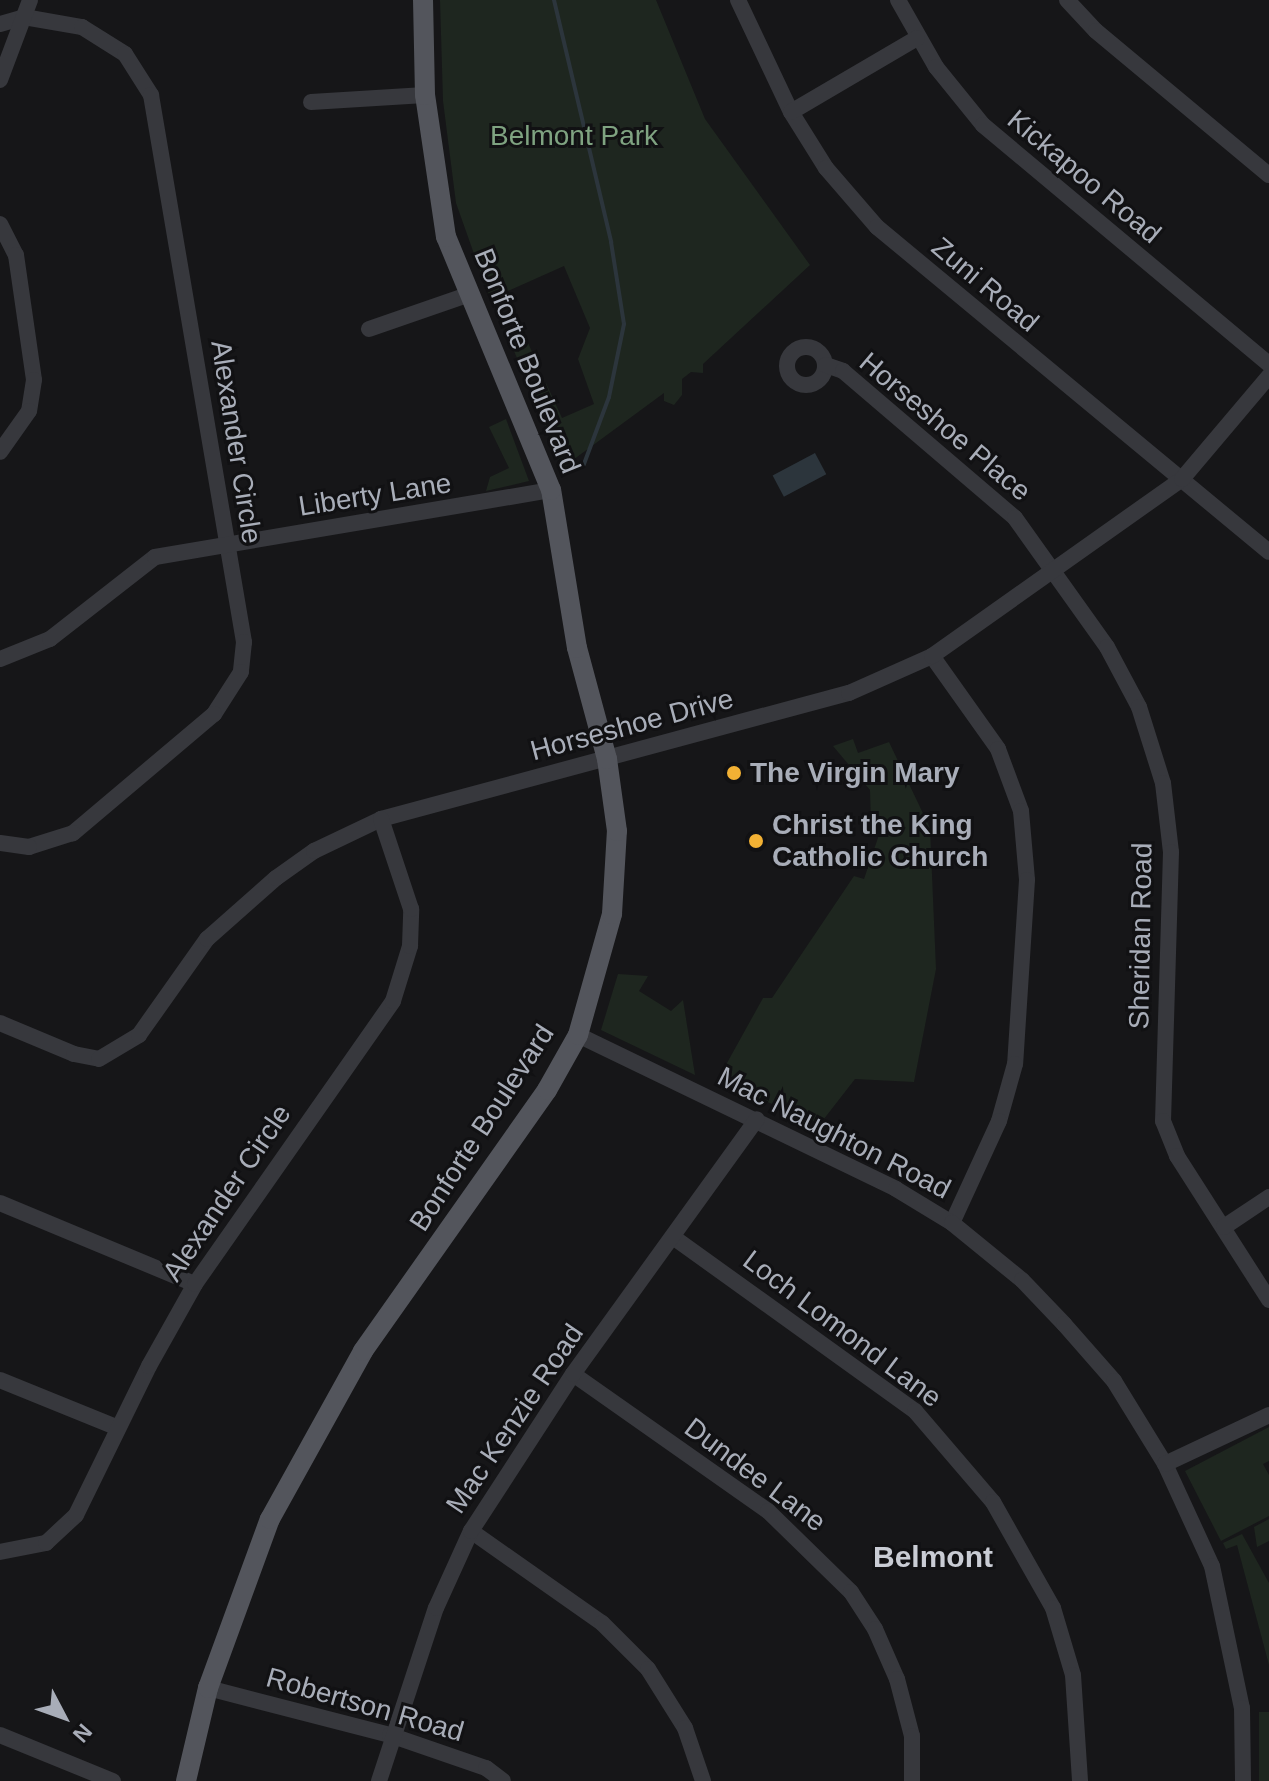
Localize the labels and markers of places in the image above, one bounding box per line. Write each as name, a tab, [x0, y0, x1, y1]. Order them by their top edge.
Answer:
place label: The Virgin Mary	[750, 756, 960, 790]
marker: The Virgin Mary	[725, 764, 743, 782]
place label: Christ the King Catholic Church	[772, 808, 988, 874]
marker: Christ the King Catholic Church	[747, 832, 765, 850]

